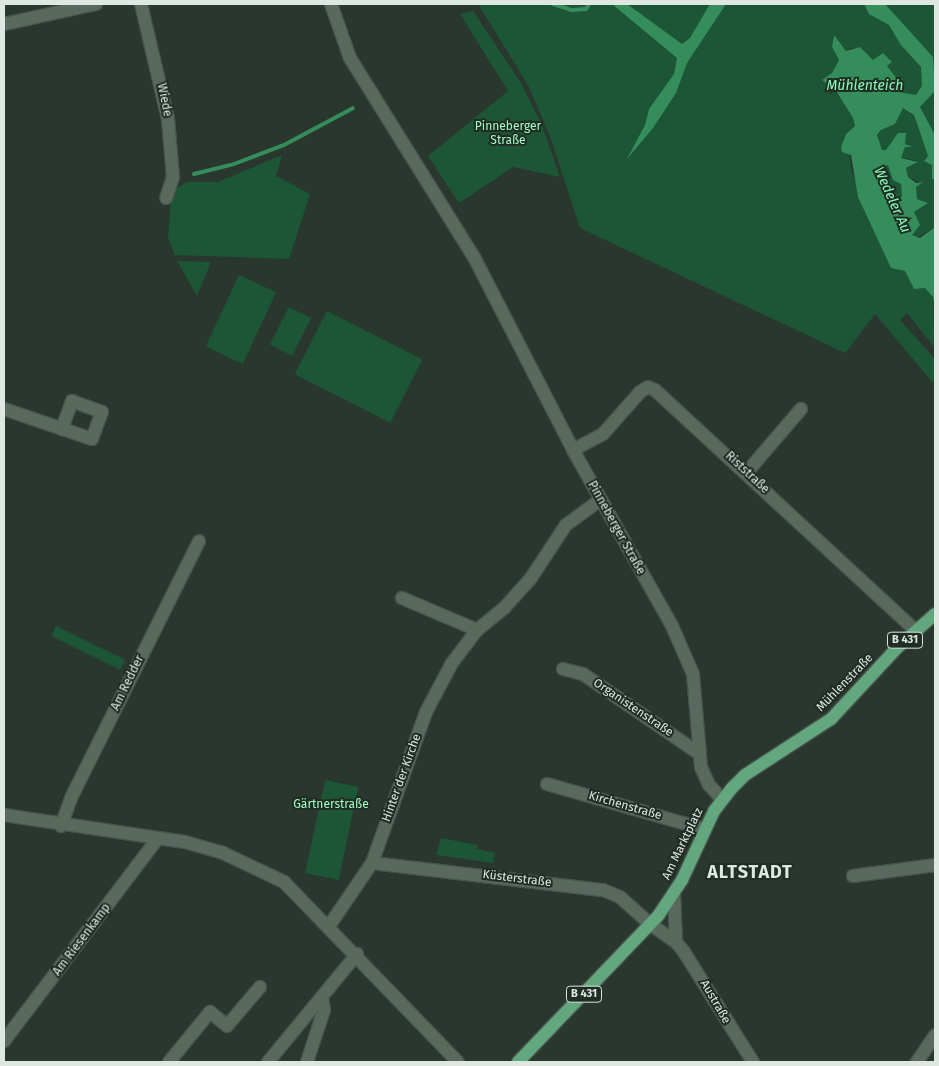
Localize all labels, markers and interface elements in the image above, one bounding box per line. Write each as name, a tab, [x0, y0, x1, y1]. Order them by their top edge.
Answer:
water label: Mühlenteich	[827, 78, 903, 94]
street label: Wiede	[154, 82, 174, 118]
park label: Pinneberger Straße	[475, 120, 541, 148]
water label: Wedeler Au	[870, 165, 914, 235]
street label: Riststraße	[722, 449, 772, 497]
street label: Pinneberger Straße	[584, 479, 648, 577]
road number: B 431	[886, 632, 924, 648]
street label: Mühlenstraße	[814, 651, 876, 715]
street label: Am Redder	[108, 653, 148, 713]
street label: Organistenstraße	[590, 676, 676, 740]
street label: Hinter der Kirche	[379, 732, 425, 824]
street label: Kirchenstraße	[587, 789, 663, 823]
park label: Gärtnerstraße	[293, 798, 369, 812]
street label: Am Marktplatz	[659, 806, 707, 882]
district label: ALTSTADT	[706, 861, 794, 883]
street label: Küsterstraße	[482, 868, 552, 890]
street label: Am Riesenkamp	[50, 901, 114, 979]
street label: Austraße	[697, 978, 733, 1026]
road number: B 431	[565, 986, 603, 1002]

